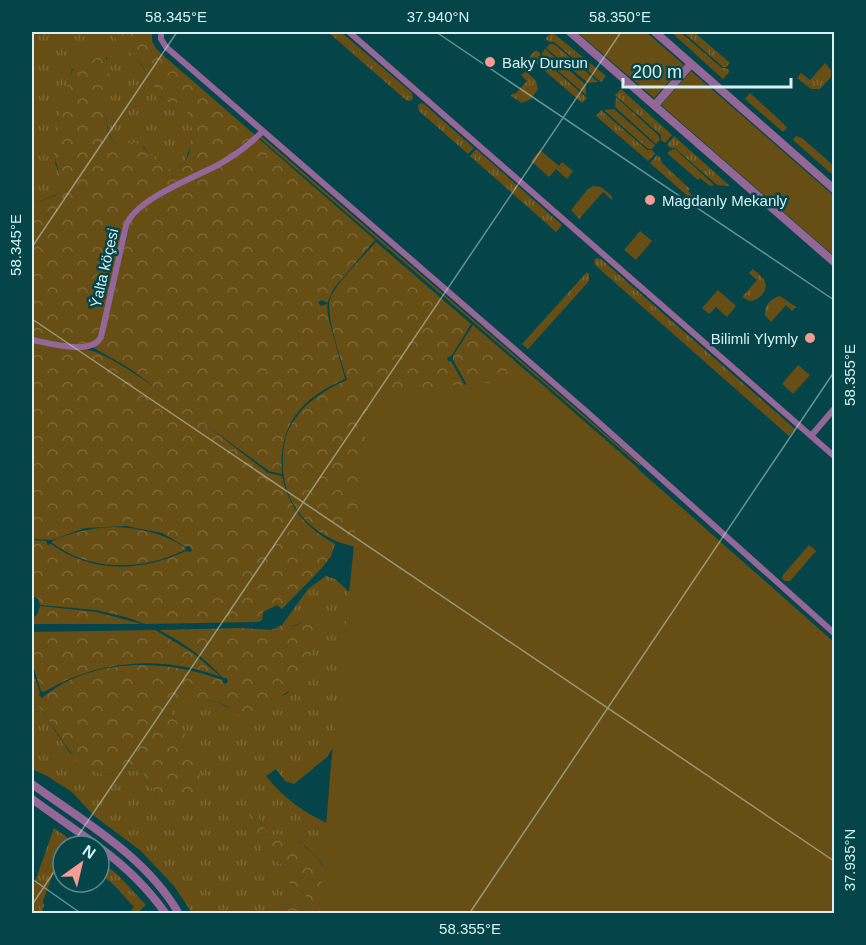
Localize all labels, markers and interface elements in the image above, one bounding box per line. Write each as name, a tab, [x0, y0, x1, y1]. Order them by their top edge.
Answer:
text: 58.345°E	[145, 8, 207, 25]
text: 37.940°N	[407, 8, 469, 25]
text: 58.350°E	[589, 8, 651, 25]
scale bar	[623, 51, 791, 89]
place label: Baky Dursun	[502, 54, 588, 71]
marker: Baky Dursun	[483, 55, 497, 69]
text: 200 m	[632, 62, 682, 82]
place label: Magdanly Mekanly	[662, 192, 788, 209]
marker: Magdanly Mekanly	[643, 193, 657, 207]
text: 58.345°E	[7, 214, 24, 276]
street label: Ýalta köçesi	[87, 227, 121, 309]
place label: Bilimli Ylymly	[711, 330, 798, 347]
marker: Bilimli Ylymly	[803, 331, 817, 345]
text: 58.355°E	[841, 344, 858, 406]
text: 37.935°N	[841, 829, 858, 891]
north arrow	[51, 834, 111, 894]
text: N	[80, 842, 99, 862]
text: 58.355°E	[439, 920, 501, 937]

